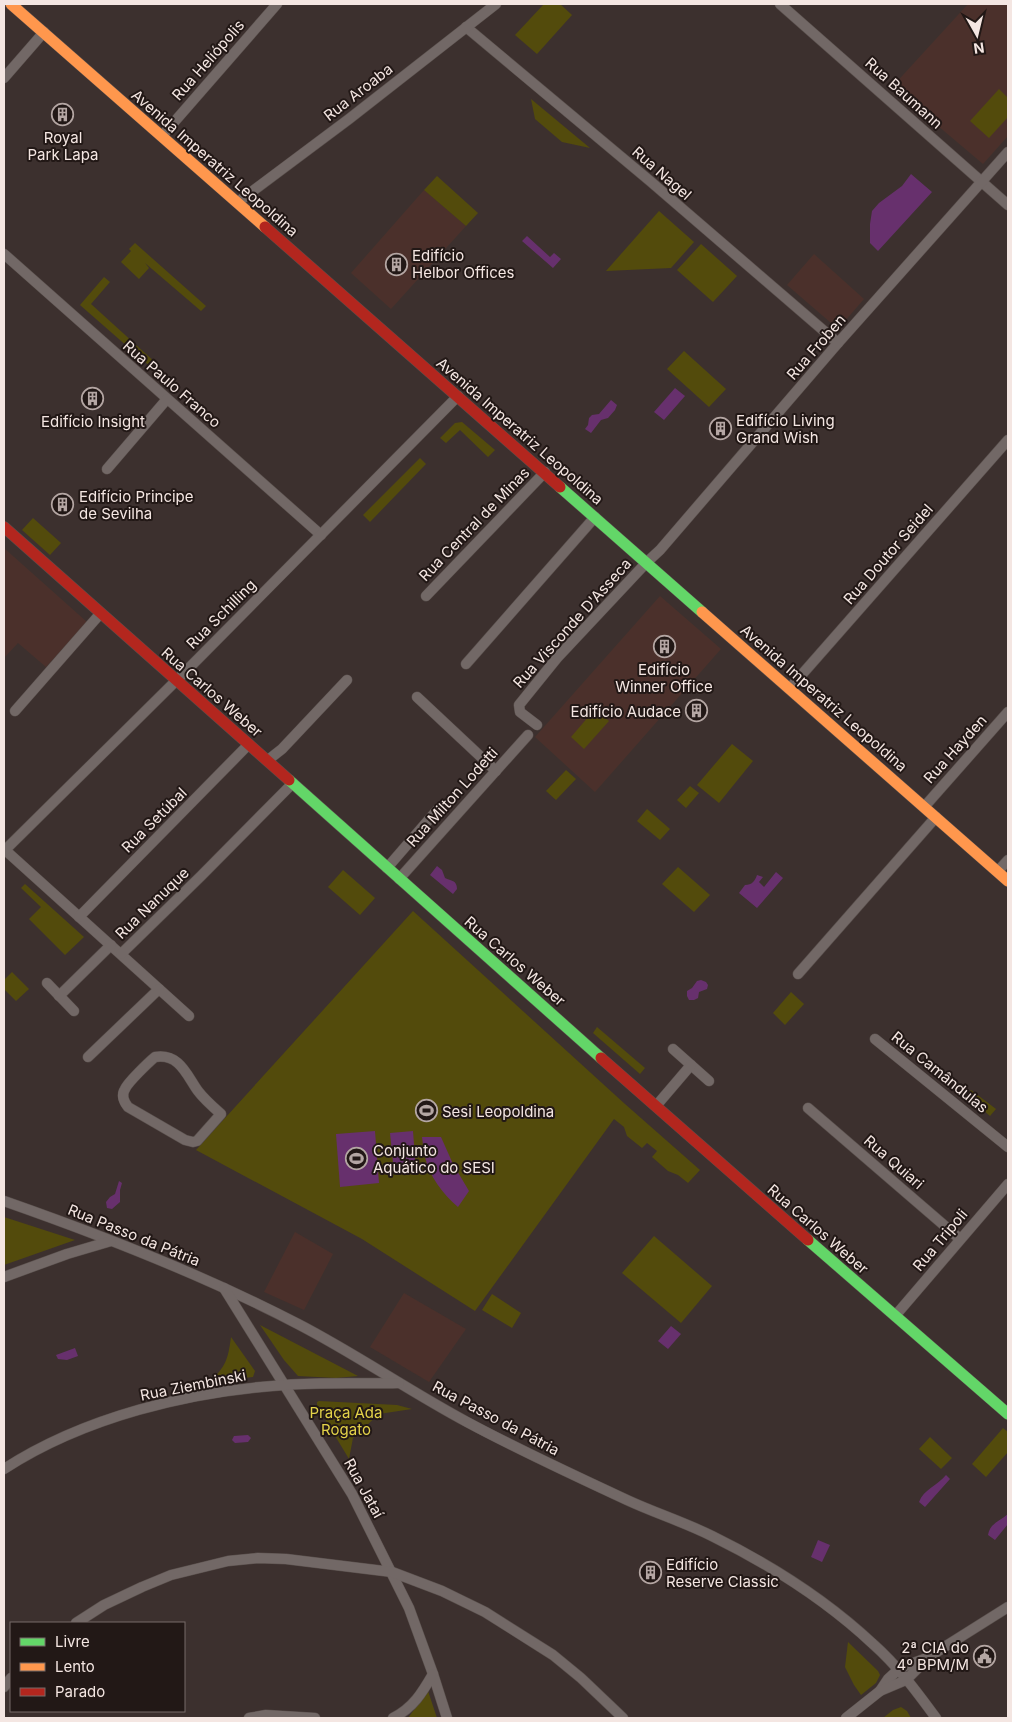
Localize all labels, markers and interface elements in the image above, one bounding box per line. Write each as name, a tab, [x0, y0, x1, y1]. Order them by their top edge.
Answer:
north arrow	[952, 10, 1002, 60]
street label: Rua Heliópolis	[168, 16, 248, 104]
text: N	[972, 39, 985, 58]
street label: Rua Baumann	[861, 53, 947, 133]
street label: Rua Aroaba	[320, 59, 396, 125]
street label: Avenida Imperatriz Leopoldina	[128, 85, 302, 241]
building icon: Royal Park Lapa	[51, 102, 75, 126]
place label: Royal Park Lapa	[28, 128, 99, 164]
street label: Rua Nagel	[628, 142, 696, 204]
place label: Edifício Helbor Offices	[412, 246, 515, 282]
building icon: Edifício Helbor Offices	[384, 252, 408, 276]
street label: Rua Froben	[782, 310, 850, 384]
street label: Rua Paulo Franco	[119, 336, 225, 432]
street label: Avenida Imperatriz Leopoldina	[433, 353, 607, 509]
building icon: Edifício Insight	[81, 386, 105, 410]
place label: Edifício Living Grand Wish	[736, 411, 835, 447]
place label: Edifício Insight	[41, 412, 145, 431]
building icon: Edifício Living Grand Wish	[708, 417, 732, 441]
street label: Rua Central de Minas	[415, 463, 533, 585]
place label: Edifício Principe de Sevilha	[79, 487, 194, 523]
building icon: Edifício Principe de Sevilha	[51, 493, 75, 517]
street label: Rua Doutor Seidel	[839, 500, 937, 608]
street label: Rua Visconde D'Asseca	[509, 554, 635, 692]
street label: Rua Schilling	[182, 575, 260, 653]
street label: Avenida Imperatriz Leopoldina	[737, 620, 911, 776]
building icon: Edifício Winner Office	[652, 634, 676, 658]
street label: Rua Carlos Weber	[158, 643, 267, 741]
place label: Edifício Winner Office	[615, 660, 713, 696]
building icon: Edifício Audace	[685, 699, 709, 723]
place label: Edifício Audace	[570, 702, 681, 721]
street label: Rua Hayden	[919, 711, 991, 787]
street label: Rua Milton Lodetti	[402, 743, 502, 851]
street label: Rua Setúbal	[117, 783, 191, 857]
street label: Rua Nanuque	[111, 863, 193, 943]
street label: Rua Carlos Weber	[461, 912, 570, 1010]
street label: Rua Camândulas	[888, 1027, 992, 1117]
sports icon: Sesi Leopoldina	[414, 1099, 438, 1123]
place label: Sesi Leopoldina	[442, 1102, 554, 1121]
street label: Rua Quiari	[860, 1131, 928, 1193]
place label: Conjunto Aquático do SESI	[373, 1141, 495, 1177]
sports icon: Conjunto Aquático do SESI	[345, 1147, 369, 1171]
street label: Rua Carlos Weber	[764, 1180, 873, 1278]
street label: Rua Passo da Pátria	[65, 1200, 203, 1270]
street label: Rua Tripoli	[909, 1205, 971, 1275]
street label: Rua Ziembinski	[138, 1365, 248, 1405]
street label: Rua Passo da Pátria	[429, 1377, 563, 1459]
park label: Praça Ada Rogato	[310, 1403, 382, 1439]
street label: Rua Jataí	[340, 1455, 388, 1521]
place label: Edifício Reserve Classic	[666, 1555, 779, 1591]
building icon: Edifício Reserve Classic	[638, 1561, 662, 1585]
legend	[10, 1622, 185, 1712]
text: Livre	[55, 1632, 90, 1651]
place label: 2ª CIA do 4º BPM/M	[896, 1638, 969, 1674]
public building icon: 2ª CIA do 4º BPM/M	[973, 1644, 997, 1668]
text: Lento	[55, 1657, 95, 1676]
text: Parado	[55, 1682, 105, 1701]

